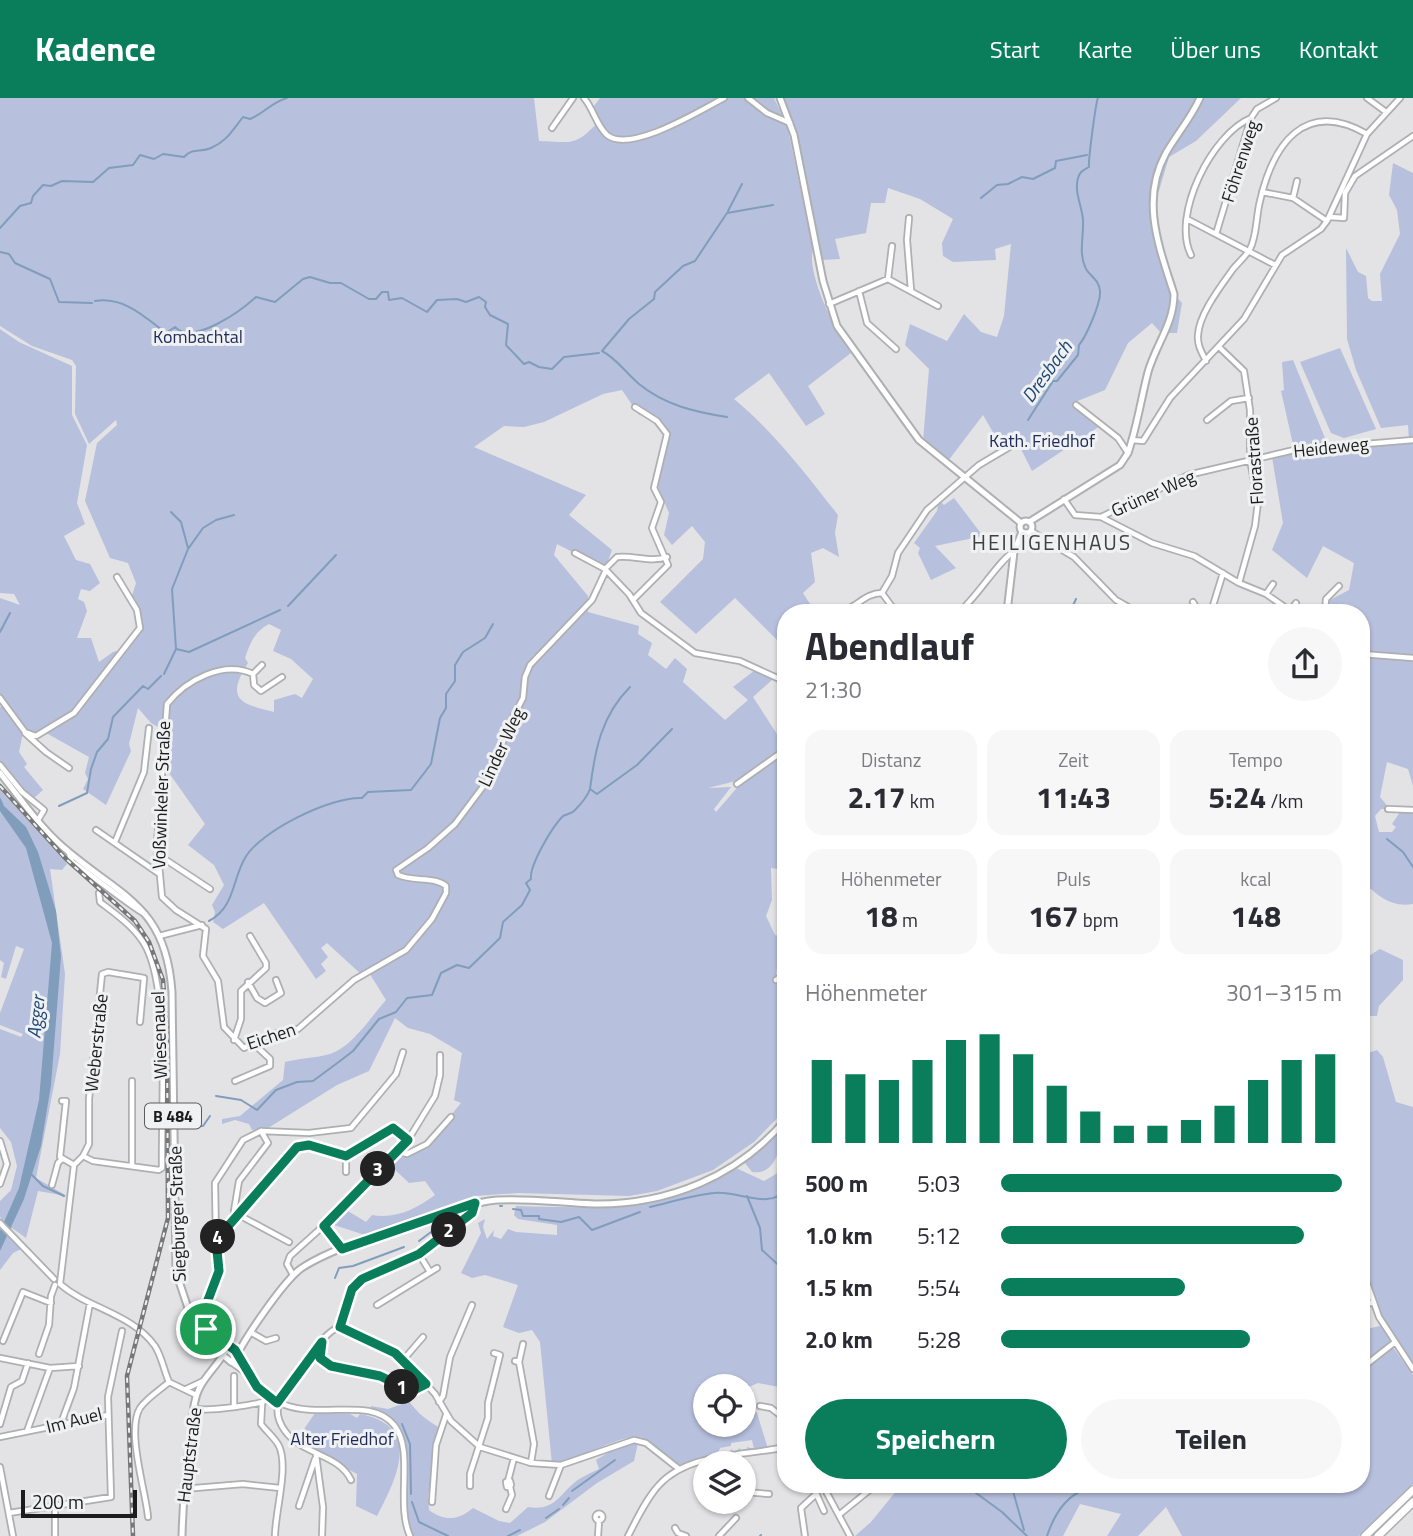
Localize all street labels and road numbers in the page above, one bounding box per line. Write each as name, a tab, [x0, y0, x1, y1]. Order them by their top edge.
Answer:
street label: Föhrenweg	[1214, 116, 1266, 206]
street label: Florastraße	[1237, 416, 1271, 506]
street label: Heideweg	[1292, 430, 1370, 464]
street label: Grüner Weg	[1107, 462, 1199, 524]
street label: Linder Weg	[471, 703, 531, 791]
street label: Voßwinkeler Straße	[145, 720, 177, 870]
street label: Wiesenauel	[144, 991, 174, 1079]
street label: Weberstraße	[77, 992, 115, 1094]
street label: Eichen	[243, 1015, 299, 1057]
road number: B 484	[145, 1104, 201, 1128]
street label: Siegburger Straße	[161, 1145, 193, 1283]
street label: Im Auel	[43, 1400, 105, 1440]
street label: Hauptstraße	[170, 1406, 208, 1504]

